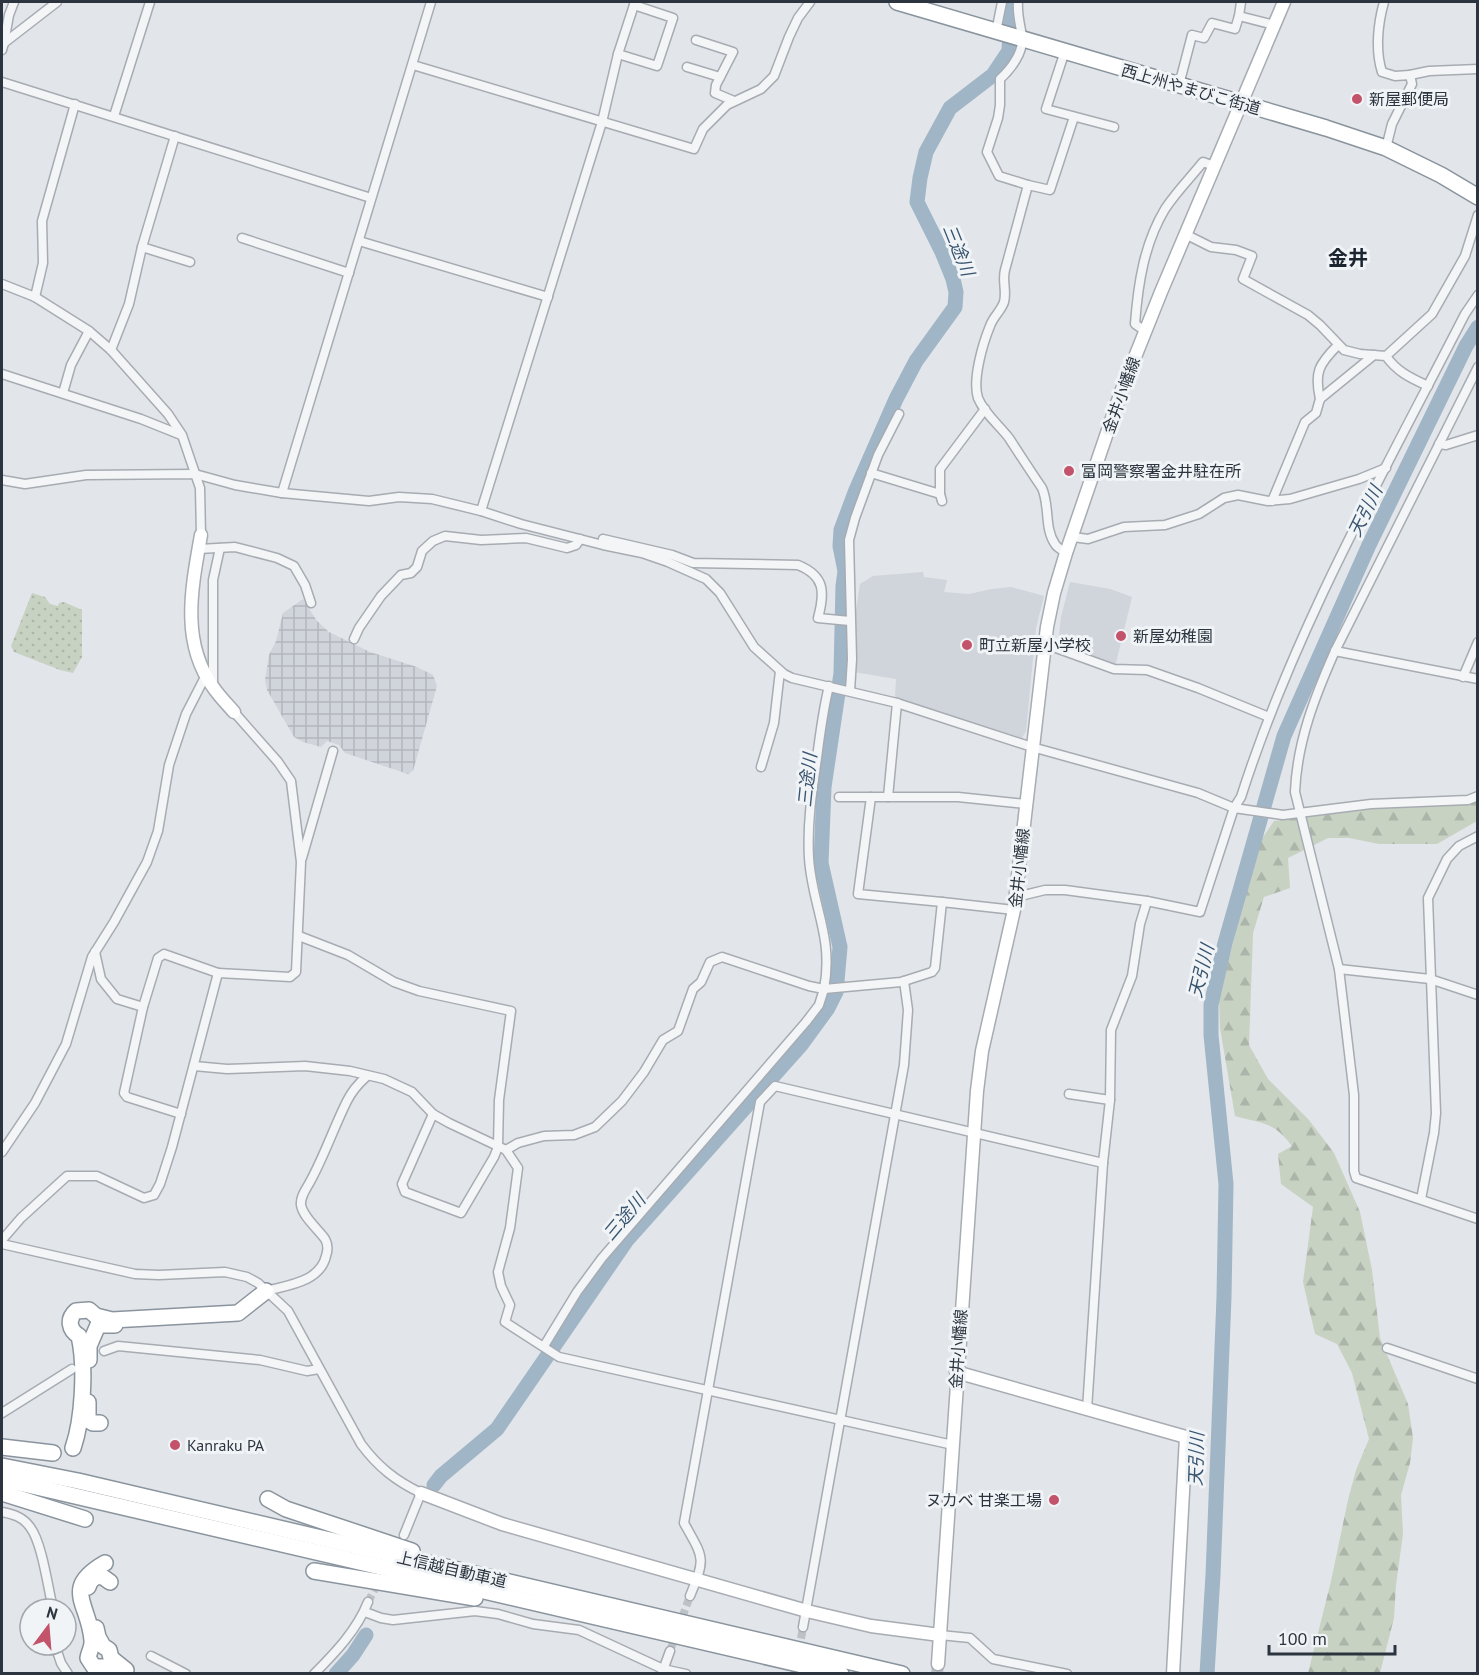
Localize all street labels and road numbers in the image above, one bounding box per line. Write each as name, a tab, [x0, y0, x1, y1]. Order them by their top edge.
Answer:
street label: 西上州やまびこ街道	[1119, 60, 1263, 118]
street label: 金井小幡線	[1098, 354, 1144, 436]
street label: 金井小幡線	[1005, 827, 1033, 909]
street label: 金井小幡線	[945, 1308, 971, 1390]
street label: 上信越自動車道	[395, 1547, 509, 1591]

